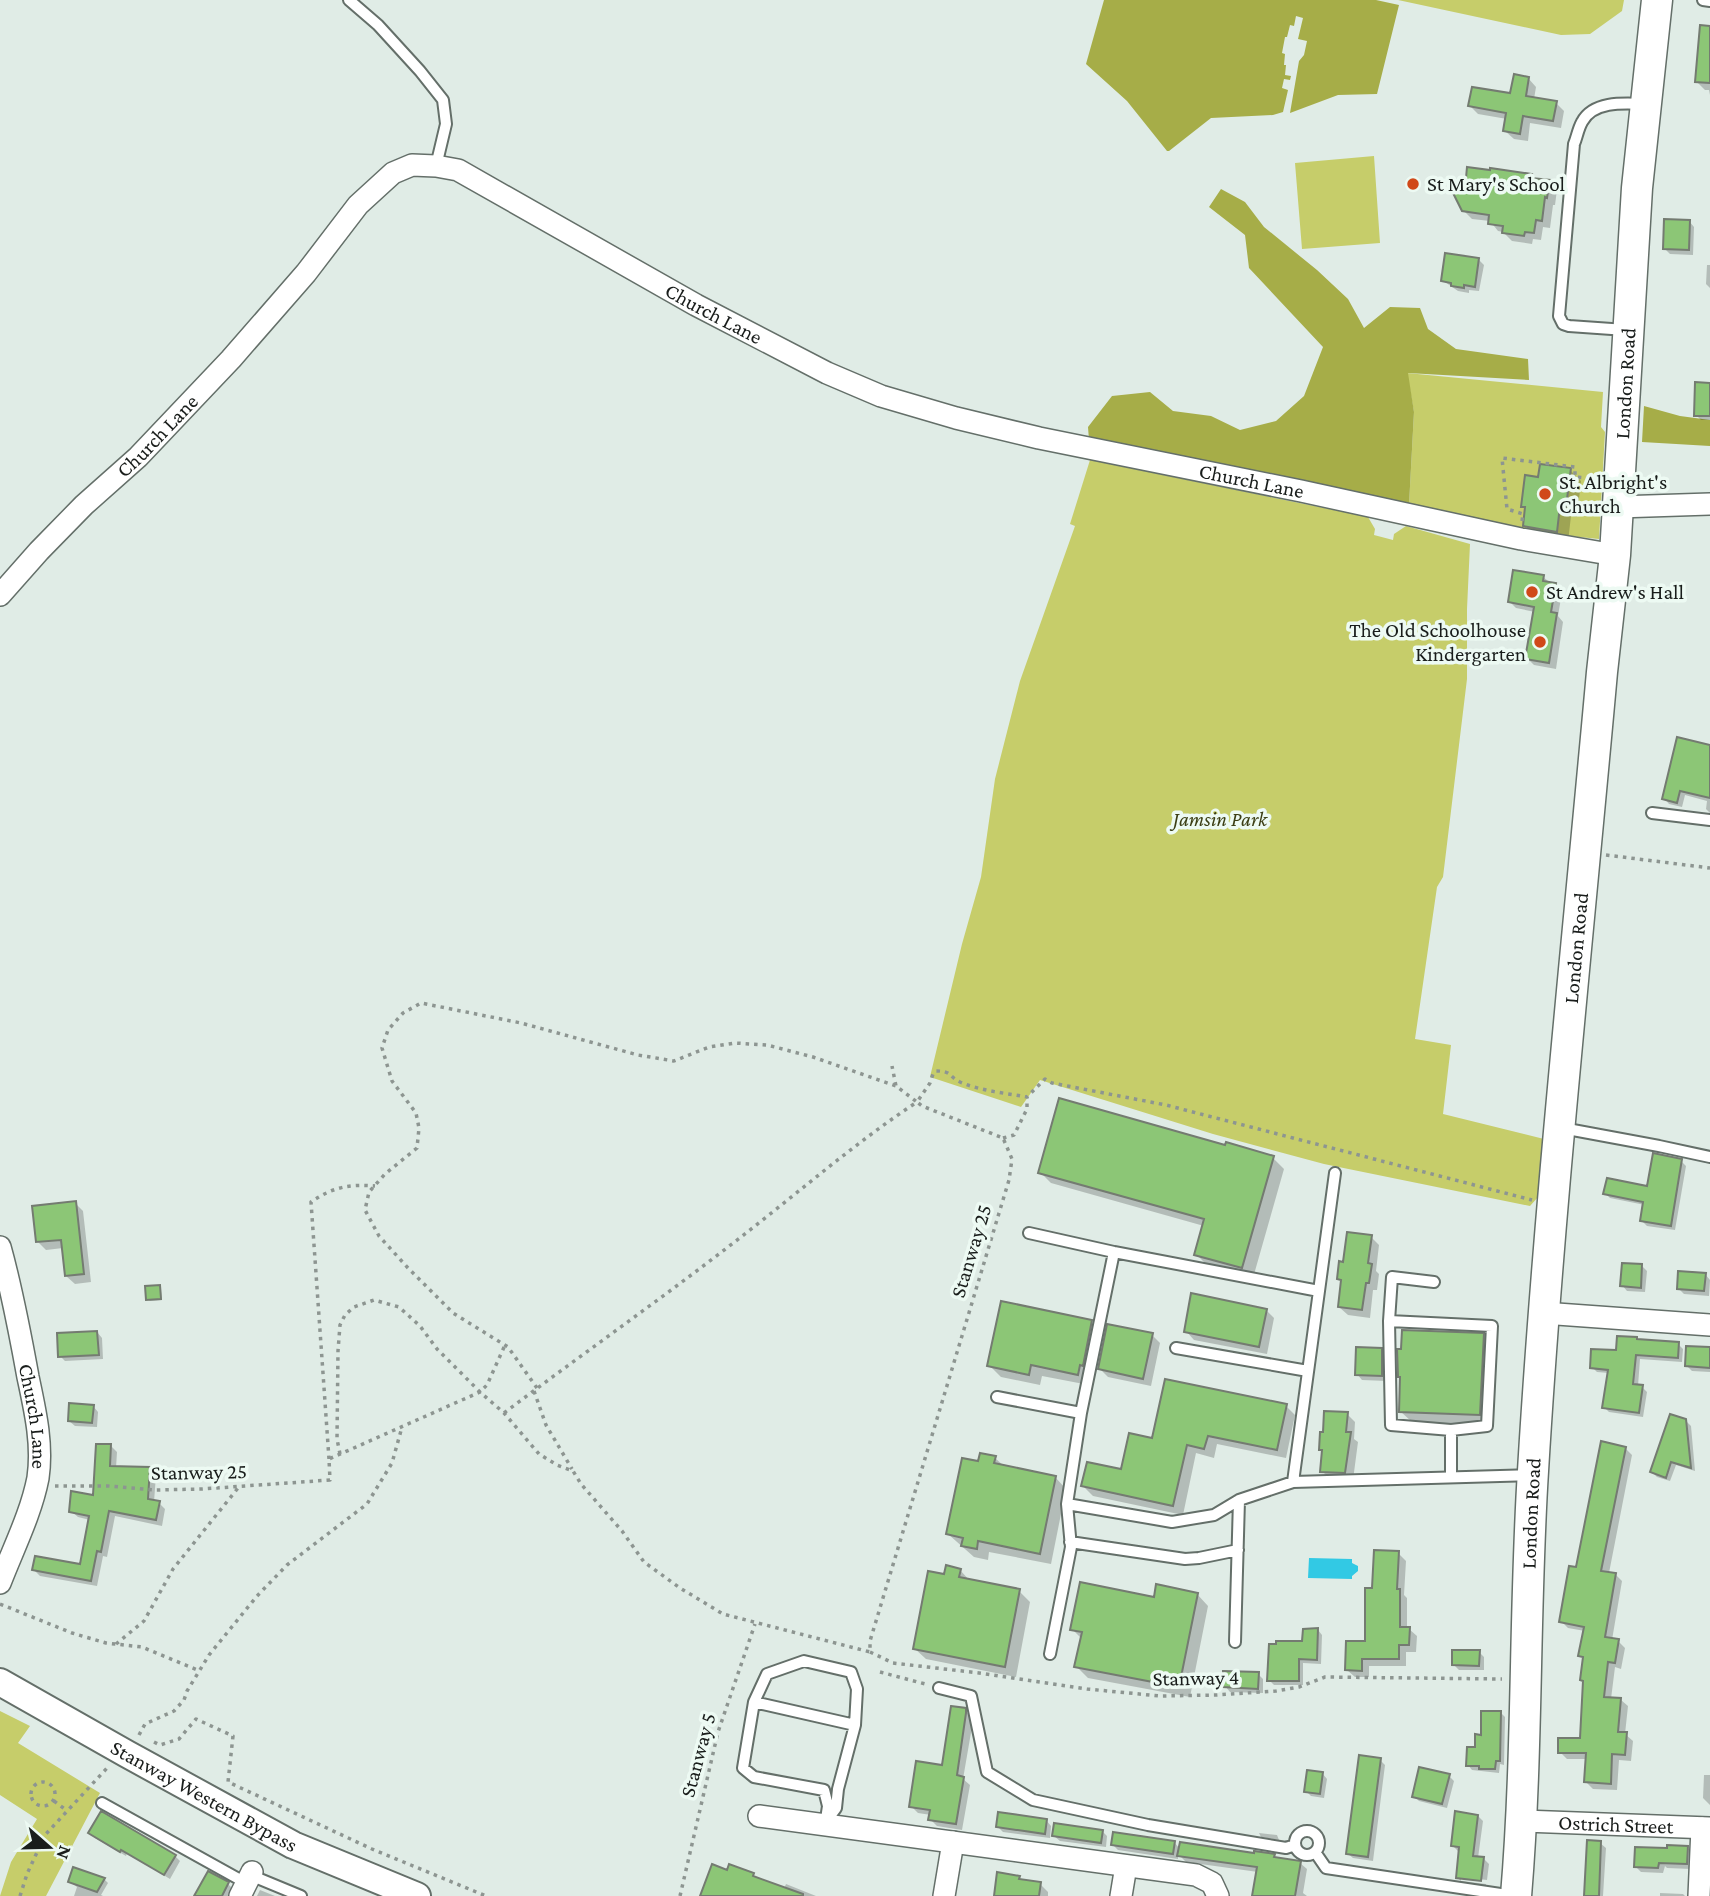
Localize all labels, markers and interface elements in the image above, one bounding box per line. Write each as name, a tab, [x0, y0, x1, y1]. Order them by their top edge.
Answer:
place label: St Mary's School	[1427, 172, 1565, 196]
marker: St Mary's School	[1405, 176, 1421, 192]
street label: Church Lane	[661, 278, 766, 349]
street label: London Road	[1610, 327, 1641, 440]
street label: Church Lane	[112, 389, 203, 482]
street label: Church Lane	[1197, 459, 1306, 503]
place label: St. Albright's Church	[1559, 470, 1667, 518]
marker: St. Albright's Church	[1537, 486, 1553, 502]
place label: St Andrew's Hall	[1546, 580, 1684, 604]
marker: St Andrew's Hall	[1524, 584, 1540, 600]
place label: The Old Schoolhouse Kindergarten	[1349, 618, 1526, 666]
marker: The Old Schoolhouse Kindergarten	[1532, 634, 1548, 650]
park label: Jamsin Park	[1169, 807, 1268, 831]
street label: London Road	[1559, 891, 1593, 1005]
street label: Stanway 25	[945, 1202, 997, 1300]
street label: Church Lane	[14, 1362, 52, 1470]
street label: London Road	[1516, 1457, 1546, 1569]
street label: Stanway 25	[151, 1459, 247, 1485]
street label: Stanway 4	[1152, 1665, 1240, 1691]
street label: Stanway 5	[675, 1710, 721, 1800]
street label: Stanway Western Bypass	[107, 1735, 302, 1857]
street label: Ostrich Street	[1558, 1810, 1675, 1839]
north arrow	[14, 1812, 84, 1882]
text: N	[52, 1843, 77, 1862]

